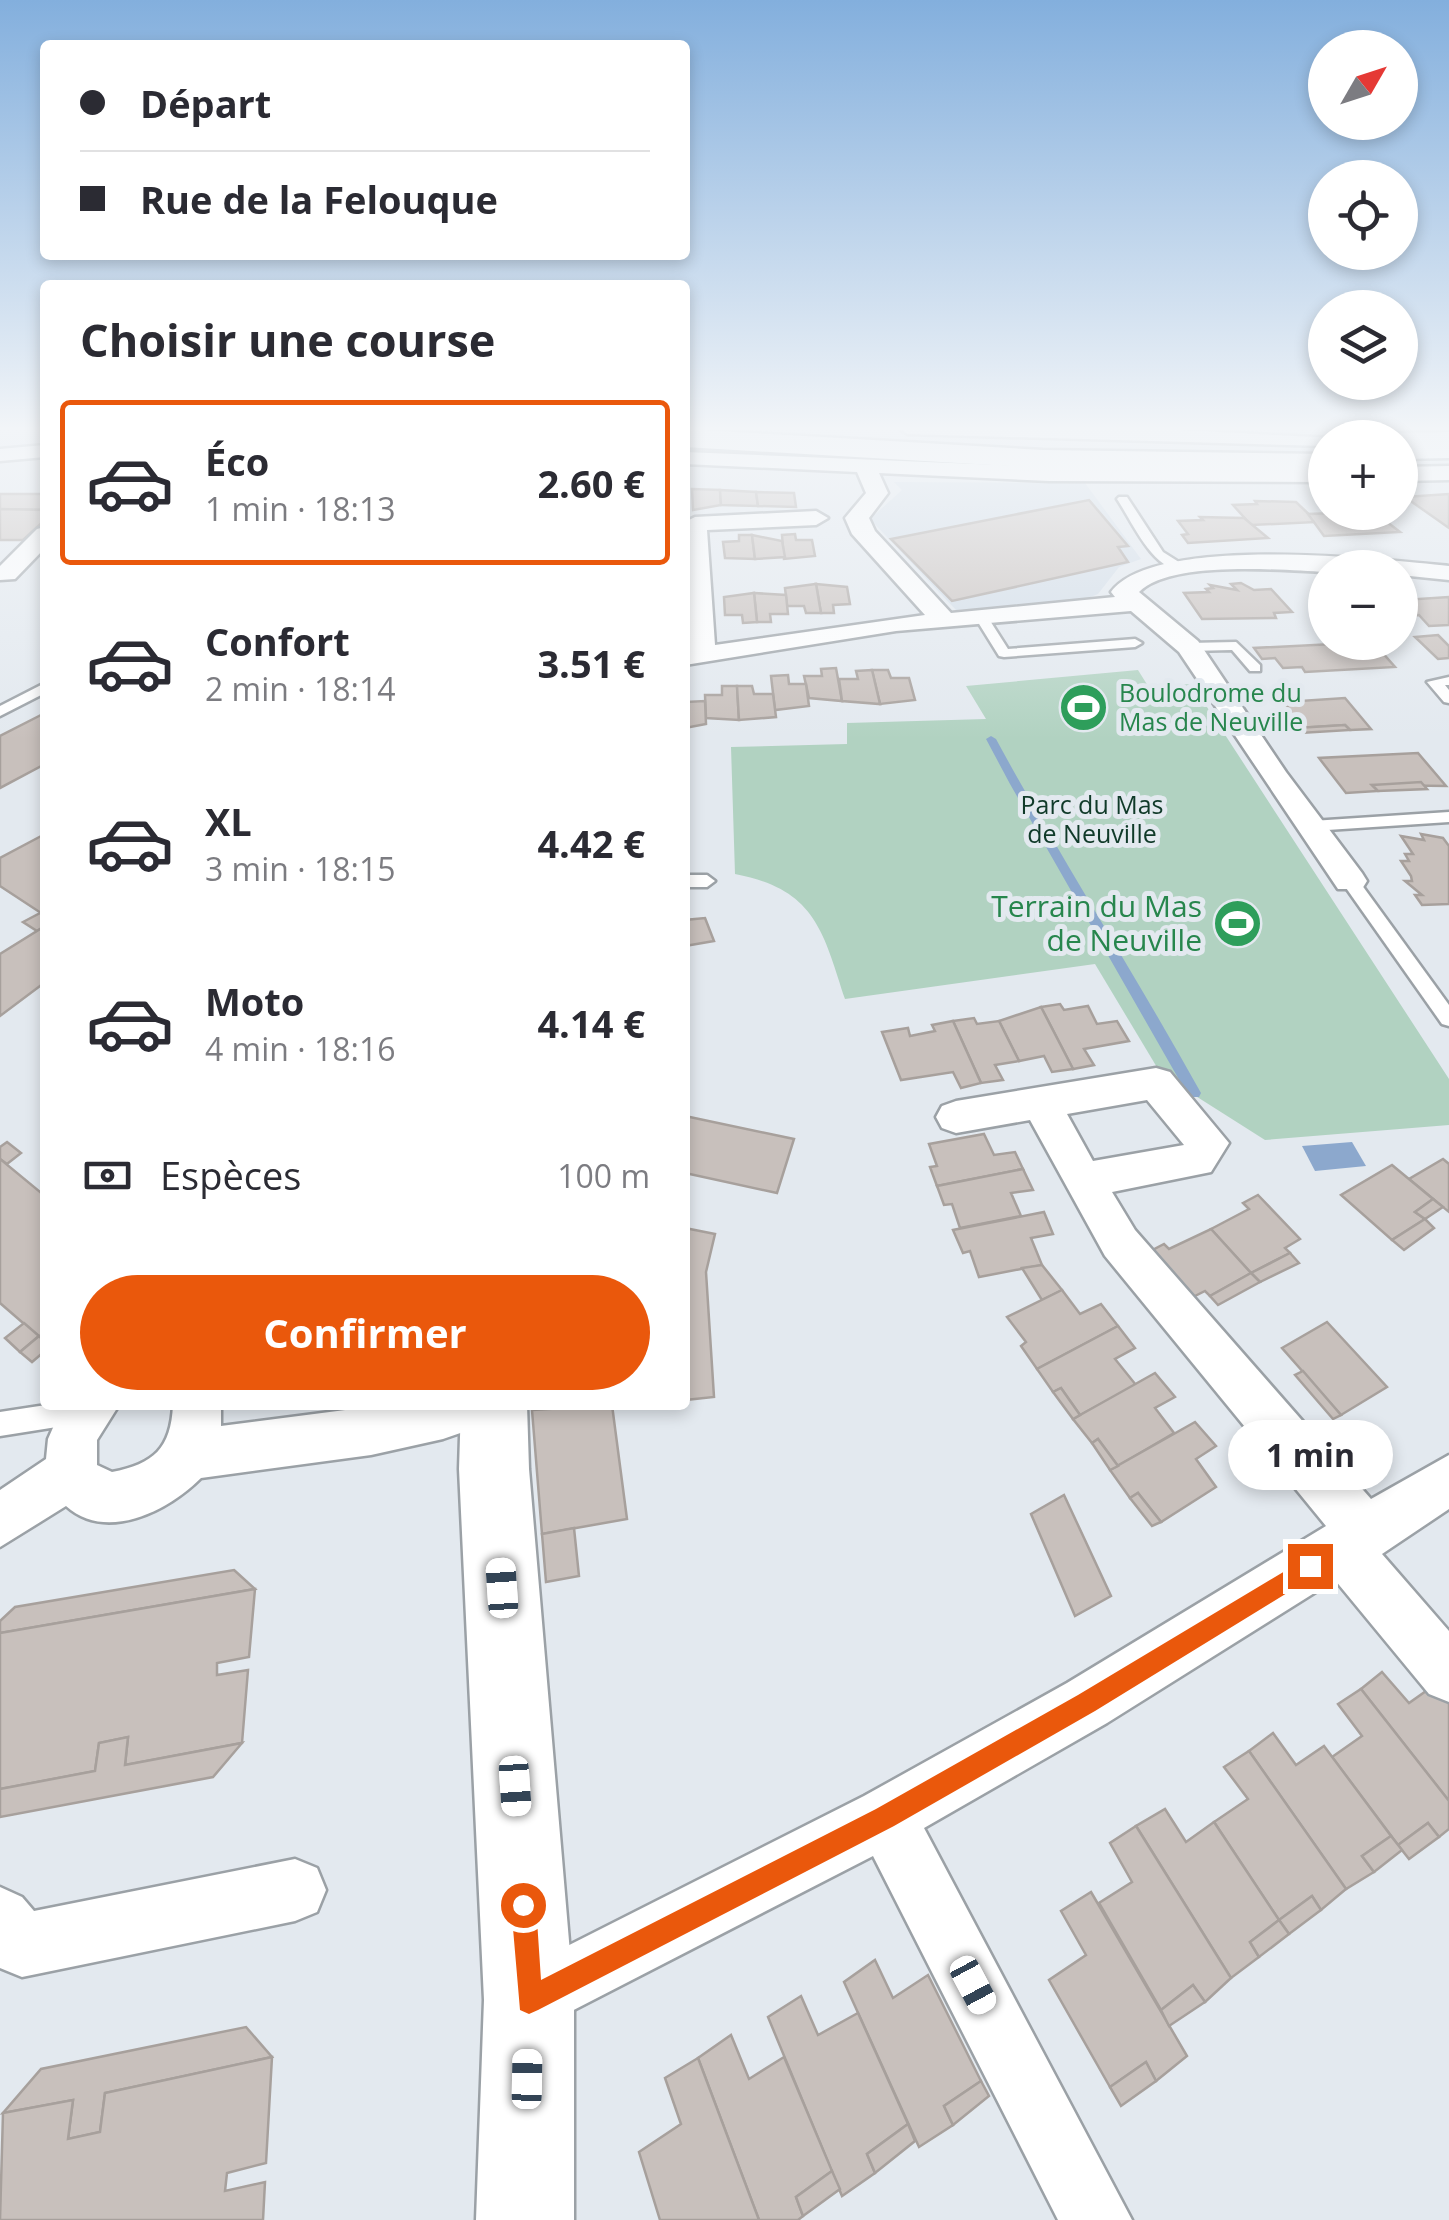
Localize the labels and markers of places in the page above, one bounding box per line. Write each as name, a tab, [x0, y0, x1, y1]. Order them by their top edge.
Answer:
place label: Boulodrome du Mas de Neuville	[1119, 675, 1303, 738]
sports icon: Boulodrome du Mas de Neuville	[1058, 681, 1110, 733]
place label: Terrain du Mas de Neuville	[991, 885, 1202, 960]
sports icon: Terrain du Mas de Neuville	[1211, 898, 1263, 950]

